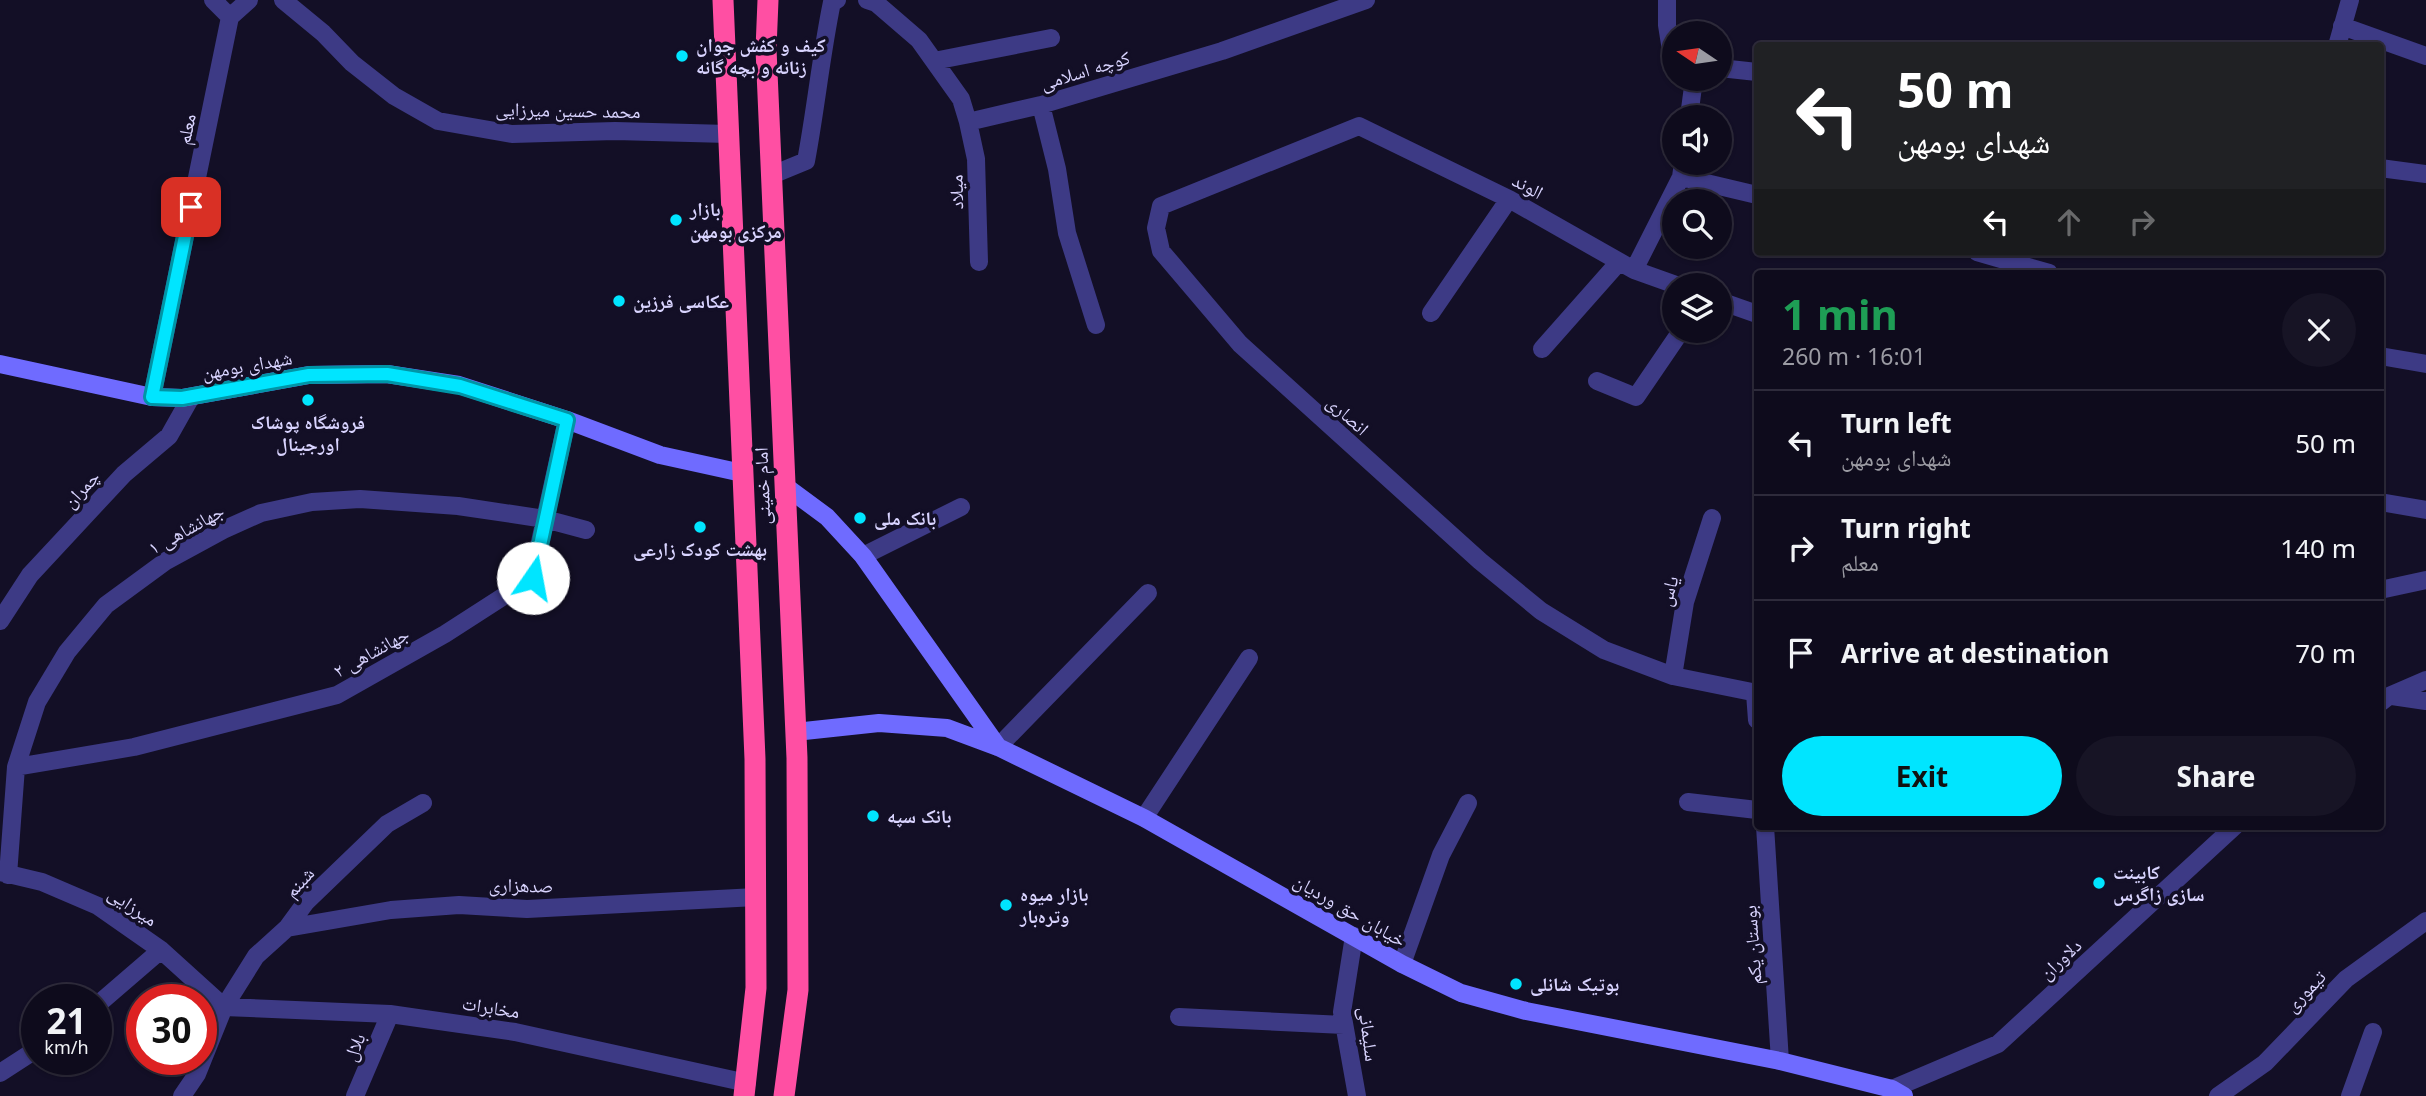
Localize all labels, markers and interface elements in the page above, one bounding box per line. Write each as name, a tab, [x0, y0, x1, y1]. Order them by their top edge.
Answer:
north arrow	[1662, 21, 1732, 91]
map controls	[1662, 21, 1732, 343]
place label: کیف و کفش جوان زنانه و بچه گانه	[696, 32, 826, 80]
street label: کوچه اسلامی	[1037, 44, 1133, 96]
marker: کیف و کفش جوان زنانه و بچه گانه	[674, 48, 690, 64]
text: 50 m	[1897, 56, 2014, 122]
icon: left	[1782, 70, 1873, 161]
street label: محمد حسین میرزایی	[495, 96, 641, 124]
button: sound	[1662, 105, 1732, 175]
street label: معلم	[170, 111, 202, 147]
text: شهدای بومهن	[1897, 119, 2050, 162]
street label: الوند	[1508, 167, 1548, 205]
street label: میلاد	[943, 174, 969, 210]
pin	[161, 177, 221, 237]
icon: arrive	[172, 188, 210, 226]
button: search	[1662, 189, 1732, 259]
place label: بازار مرکزی بومهن	[689, 196, 782, 244]
icon: left	[1977, 203, 2015, 241]
icon: ahead	[2050, 203, 2088, 241]
icon: right	[2123, 203, 2161, 241]
marker: بازار مرکزی بومهن	[668, 212, 684, 228]
button: layers	[1662, 273, 1732, 343]
text: 1 min	[1782, 285, 1898, 342]
place label: عکاسی فرزین	[633, 288, 729, 314]
marker: عکاسی فرزین	[611, 293, 627, 309]
button: close	[2282, 293, 2356, 367]
text: 260 m · 16:01	[1782, 340, 1926, 372]
street label: شهدای بومهن	[200, 344, 294, 386]
street label: انصاری	[1321, 389, 1375, 441]
marker: فروشگاه پوشاک اورجینال	[300, 392, 316, 408]
text: Turn left	[1841, 405, 1952, 441]
place label: فروشگاه پوشاک اورجینال	[251, 409, 365, 457]
icon: left	[1782, 424, 1820, 462]
text: 50 m	[2295, 425, 2356, 461]
text: شهدای بومهن	[1841, 441, 1951, 473]
street label: امام خمینی	[748, 447, 777, 525]
street label: چمران	[57, 464, 105, 514]
street label: جهانشاهی ۱	[143, 498, 229, 560]
place label: بانک ملی	[874, 505, 936, 531]
marker: بانک ملی	[852, 510, 868, 526]
text: Turn right	[1841, 510, 1971, 546]
marker: بهشت کودک زارعی	[692, 519, 708, 535]
icon: right	[1782, 529, 1820, 567]
text: 140 m	[2280, 530, 2356, 566]
place label: بهشت کودک زارعی	[633, 536, 767, 562]
position arrow	[496, 541, 570, 615]
text: معلم	[1841, 546, 1879, 578]
street label: یاس	[1651, 573, 1685, 609]
street label: جهانشاهی ۲	[328, 621, 414, 683]
icon: arrive	[1782, 634, 1820, 672]
text: Arrive at destination	[1841, 635, 2110, 671]
text: 70 m	[2295, 635, 2356, 671]
button: Exit	[1782, 736, 2062, 816]
button: Share	[2076, 736, 2356, 816]
place label: بانک سپه	[887, 803, 951, 829]
marker: بانک سپه	[865, 808, 881, 824]
place label: کابینت سازی زاگرس	[2113, 859, 2205, 907]
street label: شبنم	[278, 861, 320, 903]
street label: خیابان حق وردیان	[1289, 867, 1411, 953]
street label: صدهزاری	[488, 871, 554, 899]
marker: کابینت سازی زاگرس	[2091, 875, 2107, 891]
street label: میرزایی	[103, 880, 163, 932]
place label: بازار میوه وتره‌بار	[1019, 881, 1089, 929]
marker: بازار میوه وتره‌بار	[998, 897, 1014, 913]
street label: بوستان یکم	[1736, 904, 1768, 986]
street label: دلاوران	[2033, 932, 2087, 985]
street label: تیموری	[2279, 964, 2332, 1018]
place label: بوتیک شانلی	[1530, 971, 1619, 997]
marker: بوتیک شانلی	[1508, 976, 1524, 992]
speed limit sign: 30	[126, 984, 217, 1075]
street label: مخابرات	[460, 990, 522, 1024]
text: 21	[46, 997, 87, 1044]
street label: سلیمانی	[1353, 1005, 1385, 1063]
street label: بلال	[337, 1029, 371, 1065]
text: km/h	[44, 1035, 89, 1059]

